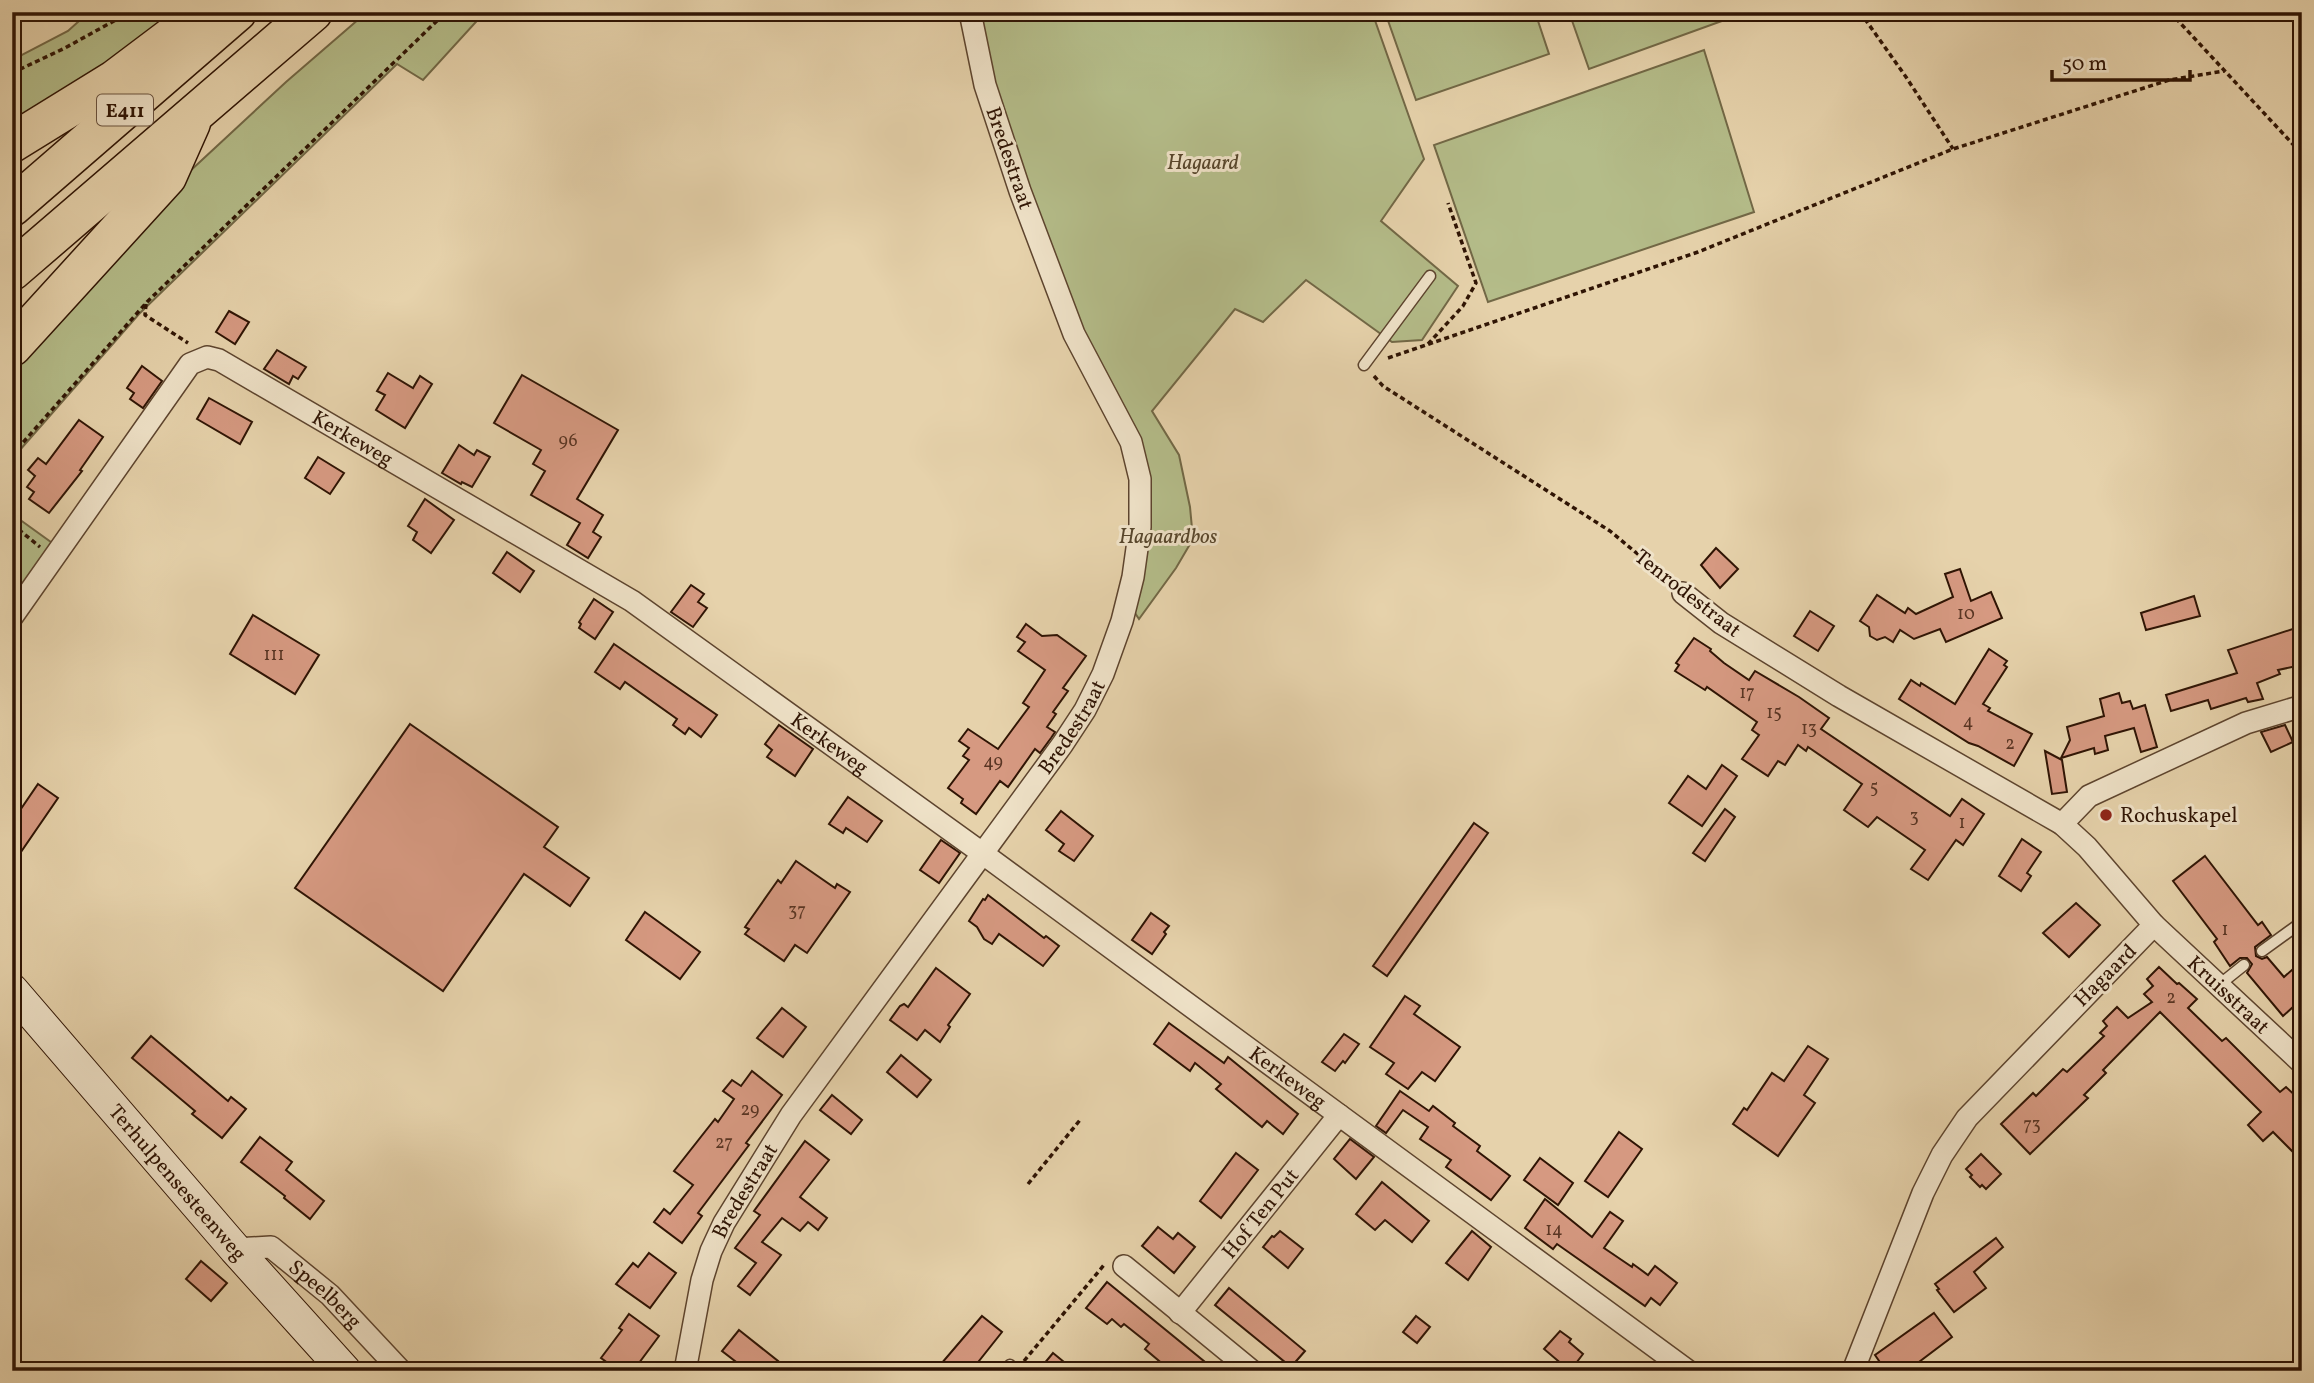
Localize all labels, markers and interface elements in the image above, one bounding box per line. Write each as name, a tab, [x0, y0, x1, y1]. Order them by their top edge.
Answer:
scale bar	[2052, 38, 2190, 82]
text: 50 m	[2062, 50, 2107, 79]
road number: E411	[97, 94, 153, 125]
street label: Bredestraat	[977, 103, 1040, 214]
park label: Hagaard	[1167, 149, 1239, 178]
street label: Kerkeweg	[306, 404, 398, 475]
house number: 96	[558, 429, 578, 454]
park label: Hagaardbos	[1119, 523, 1218, 552]
street label: Tenrodestraat	[1628, 543, 1747, 645]
house number: 10	[1957, 602, 1975, 627]
house number: 111	[264, 643, 284, 668]
street label: Bredestraat	[1032, 676, 1114, 781]
house number: 17	[1739, 681, 1755, 706]
house number: 15	[1766, 701, 1782, 726]
street label: Kerkeweg	[784, 707, 874, 783]
house number: 4	[1963, 710, 1973, 735]
house number: 13	[1801, 717, 1817, 742]
house number: 2	[2005, 732, 2015, 757]
house number: 49	[983, 750, 1003, 775]
house number: 5	[1870, 776, 1878, 801]
place label: Rochuskapel	[2120, 802, 2238, 831]
house number: 3	[1909, 805, 1919, 830]
marker: Rochuskapel	[2098, 807, 2114, 823]
house number: 1	[1959, 811, 1965, 836]
house number: 37	[788, 899, 806, 924]
house number: 1	[2222, 918, 2228, 943]
street label: Hagaard	[2068, 938, 2144, 1014]
street label: Kruisstraat	[2180, 950, 2275, 1042]
house number: 2	[2166, 986, 2176, 1011]
street label: Kerkeweg	[1242, 1040, 1332, 1117]
house number: 29	[741, 1098, 759, 1123]
street label: Terhulpensesteenweg	[101, 1099, 252, 1268]
house number: 73	[2023, 1113, 2041, 1138]
house number: 27	[715, 1131, 733, 1156]
street label: Bredestraat	[706, 1138, 786, 1244]
street label: Hof Ten Put	[1216, 1163, 1307, 1266]
house number: 14	[1545, 1218, 1563, 1243]
street label: Speelberg	[281, 1254, 368, 1336]

